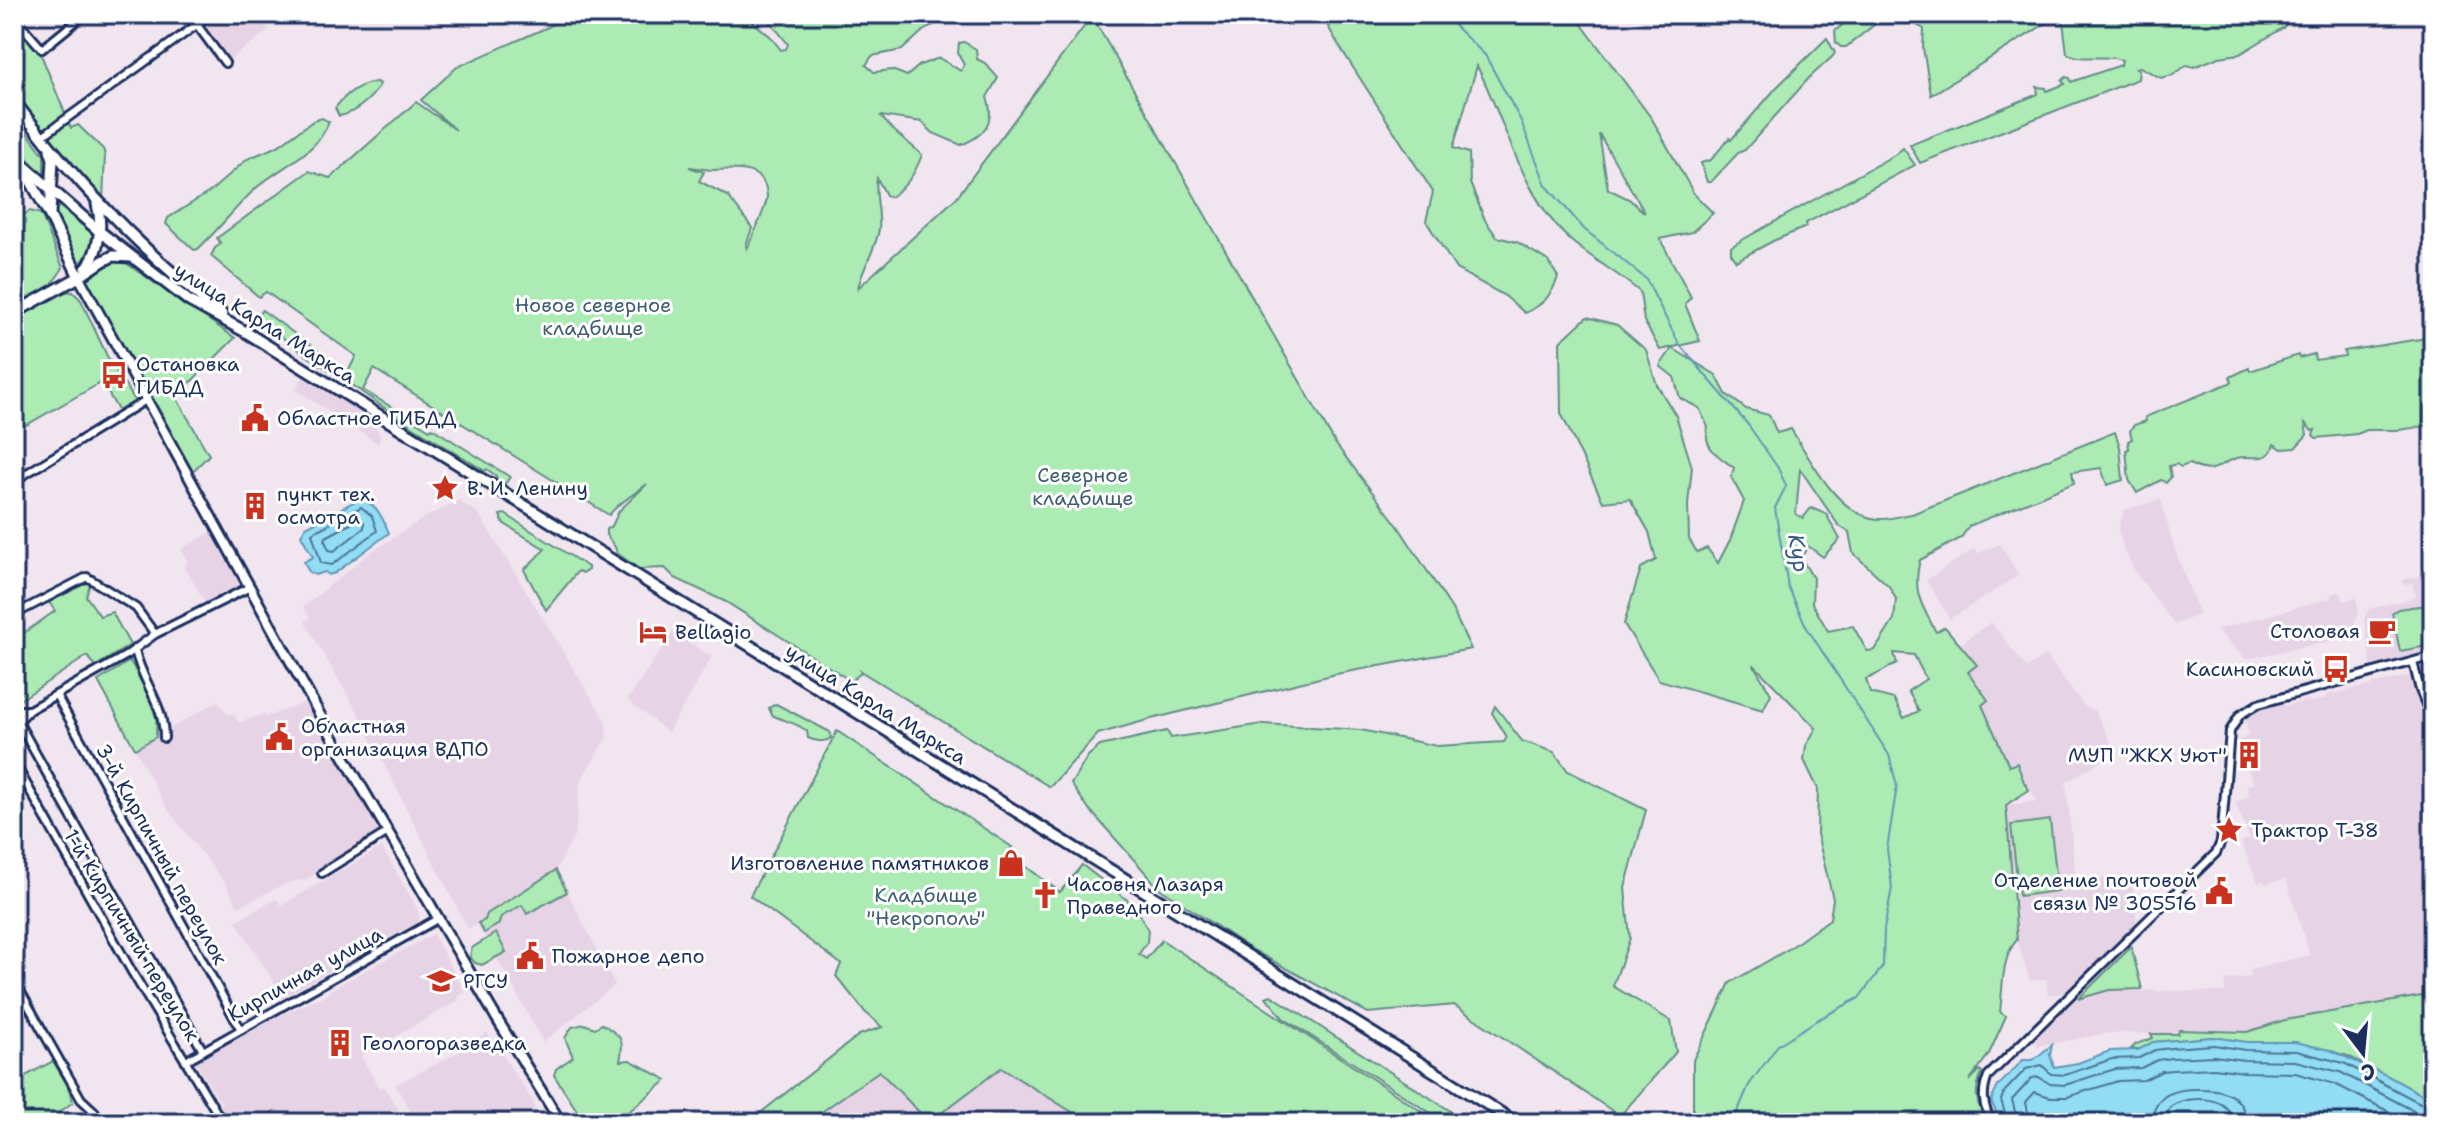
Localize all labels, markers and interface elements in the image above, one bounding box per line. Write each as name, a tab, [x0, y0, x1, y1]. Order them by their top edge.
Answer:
street label: улица Карла Маркса	[169, 257, 361, 390]
park label: Новое северное кладбище	[515, 292, 671, 341]
place label: Остановка ГИБДД	[136, 351, 240, 400]
bus stop icon: Остановка ГИБДД	[99, 360, 129, 390]
public building icon: Областное ГИБДД	[240, 403, 270, 433]
place label: Областное ГИБДД	[277, 405, 456, 431]
park label: Северное кладбище	[1032, 462, 1134, 511]
place icon: В. И. Ленину	[430, 473, 460, 503]
place label: В. И. Ленину	[467, 475, 588, 501]
place label: пункт тех. осмотра	[277, 481, 375, 530]
building icon: пункт тех. осмотра	[240, 491, 270, 521]
water label: Кур	[1781, 532, 1816, 574]
cafe icon: Столовая	[2367, 616, 2397, 646]
hotel icon: Bellagio	[638, 617, 668, 647]
place label: Столовая	[2270, 618, 2360, 644]
place label: Bellagio	[675, 619, 751, 645]
street label: улица Карла Маркса	[780, 638, 972, 771]
bus stop icon: Касиновский	[2321, 654, 2351, 684]
place label: Касиновский	[2186, 656, 2314, 682]
place label: Областная организация ВДПО	[301, 713, 489, 762]
public building icon: Областная организация ВДПО	[264, 722, 294, 752]
street label: 3-й Кирпичный переулок	[90, 739, 234, 970]
building icon: МУП "ЖКХ Уют"	[2234, 740, 2264, 770]
place label: МУП "ЖКХ Уют"	[2068, 742, 2227, 768]
place icon: Трактор Т-38	[2214, 815, 2244, 845]
place label: Трактор Т-38	[2251, 817, 2379, 843]
street label: 1-й Кирпичный переулок	[58, 824, 206, 1046]
shop icon: Изготовление памятников	[996, 848, 1026, 878]
place label: Изготовление памятников	[730, 850, 989, 876]
place label: Отделение почтовой связи № 305516	[1994, 867, 2197, 916]
place label: Часовня Лазаря Праведного	[1067, 871, 1224, 920]
public building icon: Отделение почтовой связи № 305516	[2204, 876, 2234, 906]
church icon: Часовня Лазаря Праведного	[1030, 880, 1060, 910]
park label: Кладбище "Некрополь"	[866, 882, 986, 931]
street label: Кирпичная улица	[223, 920, 388, 1027]
public building icon: Пожарное депо	[515, 941, 545, 971]
place label: Пожарное депо	[552, 943, 705, 969]
school or university icon: РГСУ	[426, 966, 456, 996]
place label: РГСУ	[463, 968, 508, 994]
north arrow	[2323, 1013, 2403, 1093]
building icon: Геологоразведка	[325, 1028, 355, 1058]
place label: Геологоразведка	[362, 1030, 527, 1056]
text: С	[2358, 1056, 2379, 1088]

